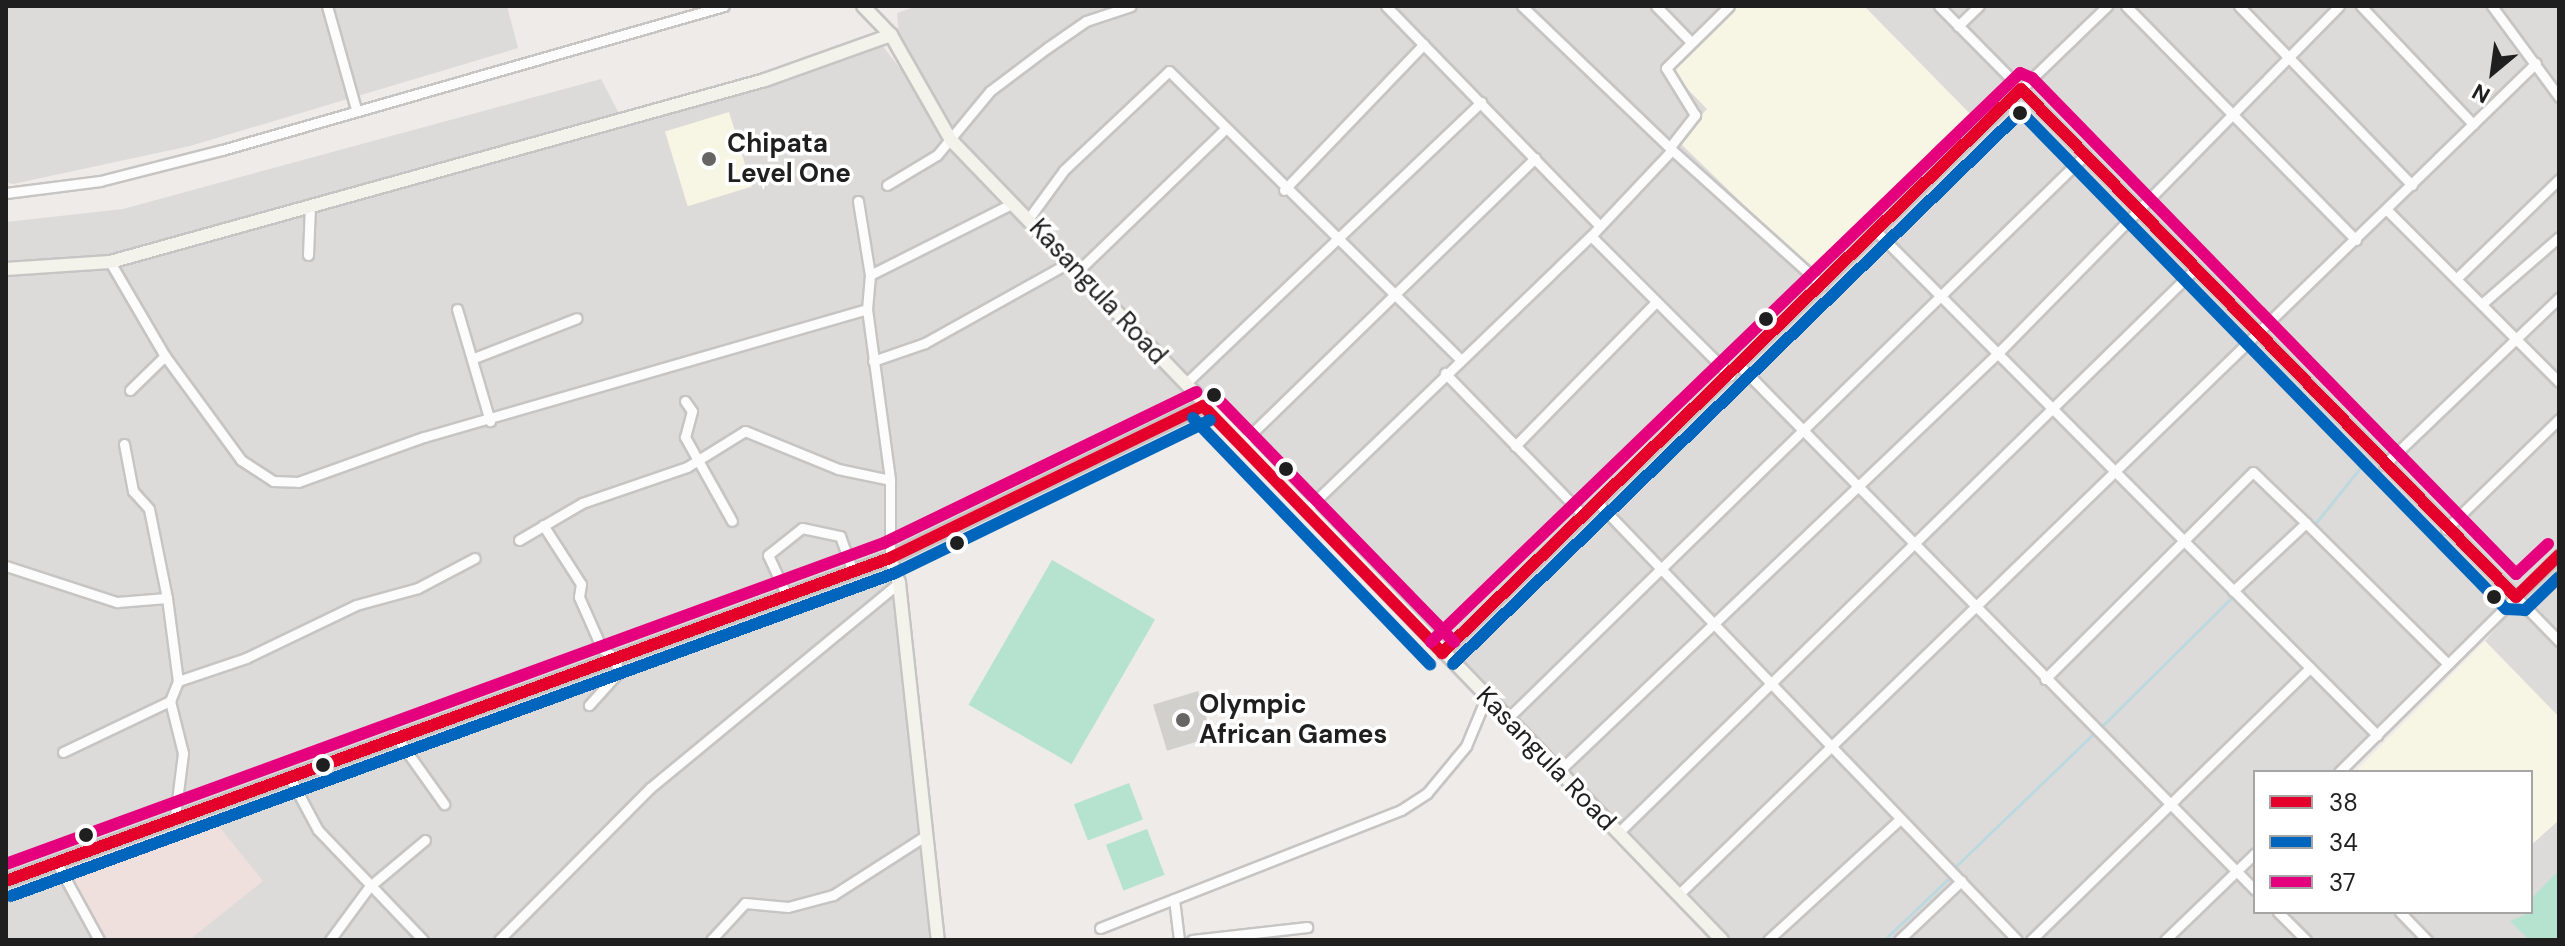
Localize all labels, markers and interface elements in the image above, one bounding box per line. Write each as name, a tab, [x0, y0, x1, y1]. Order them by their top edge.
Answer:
north arrow	[2453, 32, 2533, 112]
text: N	[2467, 77, 2495, 110]
unlabelled marker	[2012, 105, 2028, 121]
place label: Chipata Level One	[727, 128, 851, 190]
marker: Chipata Level One	[698, 148, 720, 170]
street label: Kasangula Road	[1023, 213, 1173, 371]
unlabelled marker	[1758, 311, 1774, 327]
unlabelled marker	[1206, 387, 1222, 403]
unlabelled marker	[1278, 461, 1294, 477]
unlabelled marker	[949, 535, 965, 551]
unlabelled marker	[2486, 589, 2502, 605]
street label: Kasangula Road	[1470, 681, 1622, 837]
place label: Olympic African Games	[1199, 689, 1387, 750]
marker: Olympic African Games	[1174, 711, 1192, 729]
unlabelled marker	[315, 757, 331, 773]
legend	[2253, 770, 2533, 914]
text: 38	[2329, 787, 2358, 818]
unlabelled marker	[78, 827, 94, 843]
text: 34	[2329, 827, 2358, 858]
text: 37	[2329, 867, 2356, 898]

